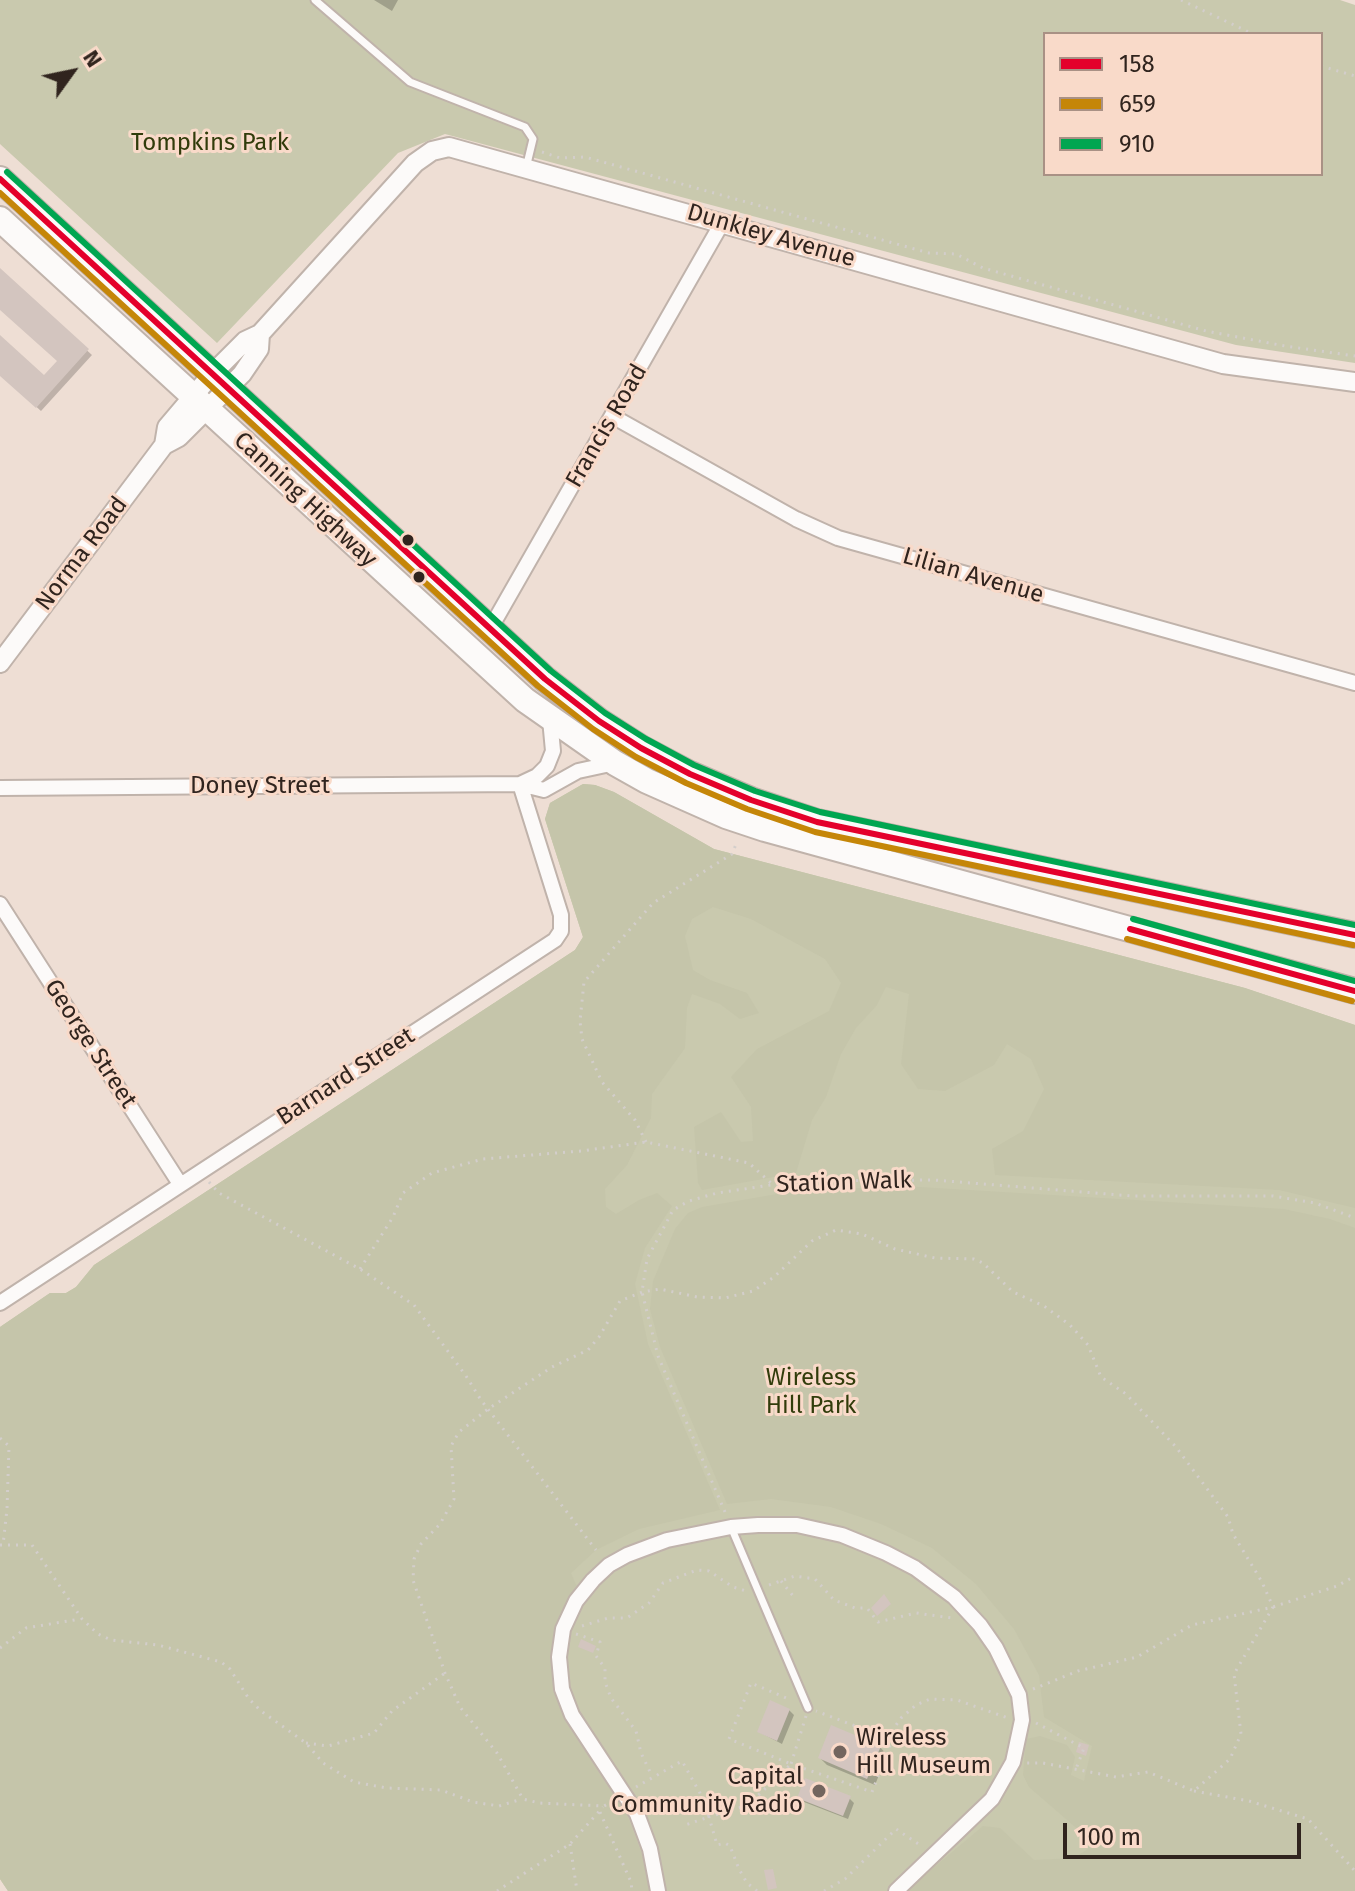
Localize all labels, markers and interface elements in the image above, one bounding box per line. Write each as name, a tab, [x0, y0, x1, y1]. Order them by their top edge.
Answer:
north arrow	[32, 32, 112, 112]
legend	[1043, 32, 1323, 176]
text: N	[77, 45, 108, 72]
text: 158	[1119, 50, 1155, 78]
text: 659	[1119, 90, 1156, 118]
park label: Tompkins Park	[131, 129, 289, 157]
text: 910	[1119, 130, 1155, 158]
street label: Dunkley Avenue	[684, 198, 858, 274]
street label: Francis Road	[560, 359, 654, 493]
street label: Canning Highway	[227, 426, 383, 574]
street label: Norma Road	[30, 491, 134, 617]
unlabelled marker	[400, 532, 416, 548]
street label: Lilian Avenue	[899, 542, 1047, 610]
unlabelled marker	[411, 569, 427, 585]
street label: Doney Street	[190, 772, 330, 800]
street label: George Street	[38, 974, 142, 1114]
street label: Barnard Street	[272, 1022, 420, 1132]
street label: Station Walk	[776, 1166, 912, 1200]
park label: Wireless Hill Park	[766, 1364, 856, 1420]
place label: Wireless Hill Museum	[856, 1724, 991, 1780]
marker: Wireless Hill Museum	[831, 1743, 849, 1761]
place label: Capital Community Radio	[611, 1763, 803, 1819]
marker: Capital Community Radio	[810, 1782, 828, 1800]
scale bar	[1067, 1807, 1305, 1857]
text: 100 m	[1077, 1823, 1141, 1851]

